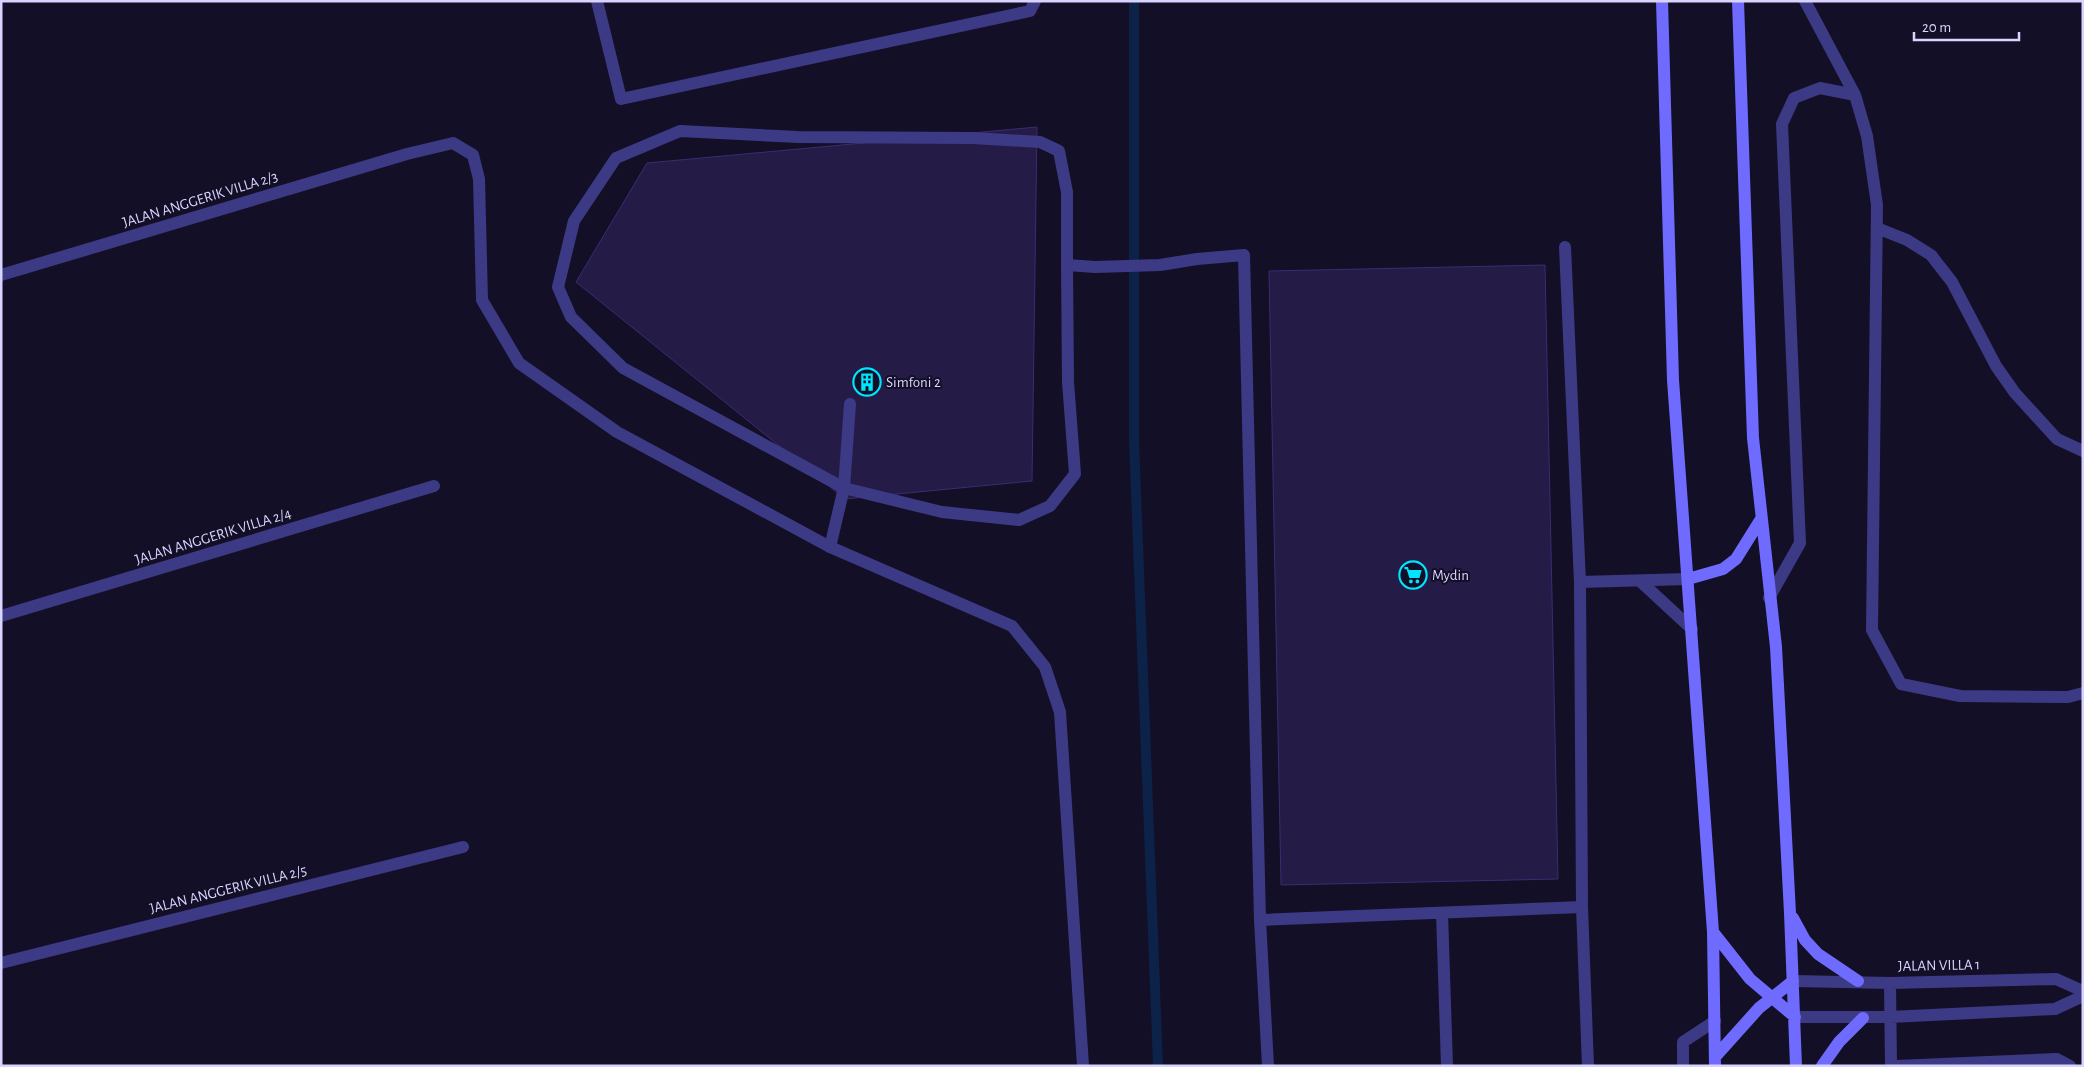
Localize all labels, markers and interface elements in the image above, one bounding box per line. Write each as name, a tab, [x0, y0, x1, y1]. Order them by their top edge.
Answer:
scale bar	[1914, 10, 2019, 42]
text: 20 m	[1922, 20, 1951, 35]
street label: JALAN ANGGERIK VILLA 2/3	[121, 169, 279, 230]
building icon: Simfoni 2	[852, 367, 882, 397]
place label: Simfoni 2	[886, 375, 941, 390]
street label: JALAN ANGGERIK VILLA 2/4	[133, 506, 293, 567]
supermarket icon: Mydin	[1398, 560, 1428, 590]
place label: Mydin	[1432, 568, 1469, 583]
street label: JALAN ANGGERIK VILLA 2/5	[148, 863, 308, 916]
street label: JALAN VILLA 1	[1898, 957, 1980, 974]

